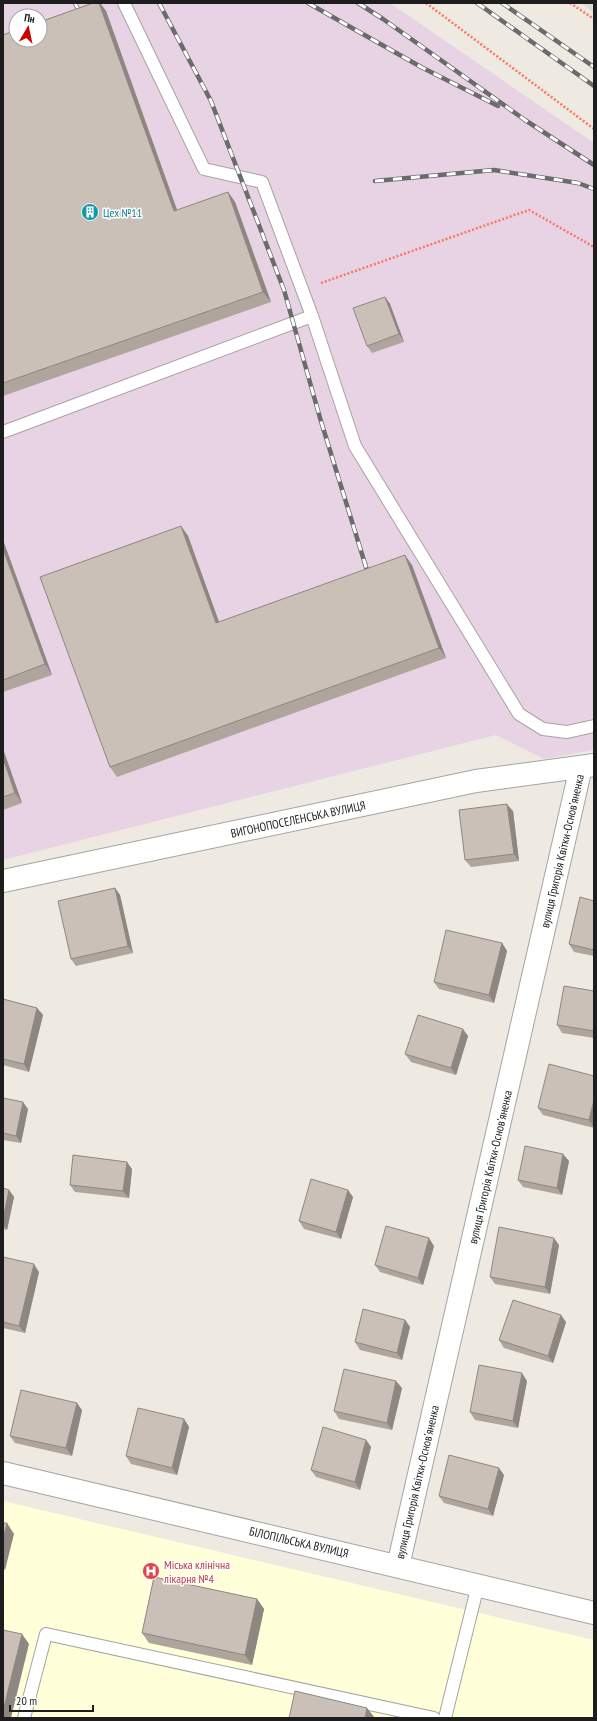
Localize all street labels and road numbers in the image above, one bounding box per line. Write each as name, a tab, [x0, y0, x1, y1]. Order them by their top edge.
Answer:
street label: вулиця Григорія Квітки-Основʼяненка	[537, 773, 587, 929]
street label: ВИГОНОПОСЕЛЕНСЬКА ВУЛИЦЯ	[229, 797, 367, 841]
street label: вулиця Григорія Квітки-Основʼяненка	[465, 1089, 515, 1245]
street label: вулиця Григорія Квітки-Основʼяненка	[392, 1404, 442, 1560]
street label: БІЛОПІЛЬСЬКА ВУЛИЦЯ	[248, 1523, 350, 1561]

